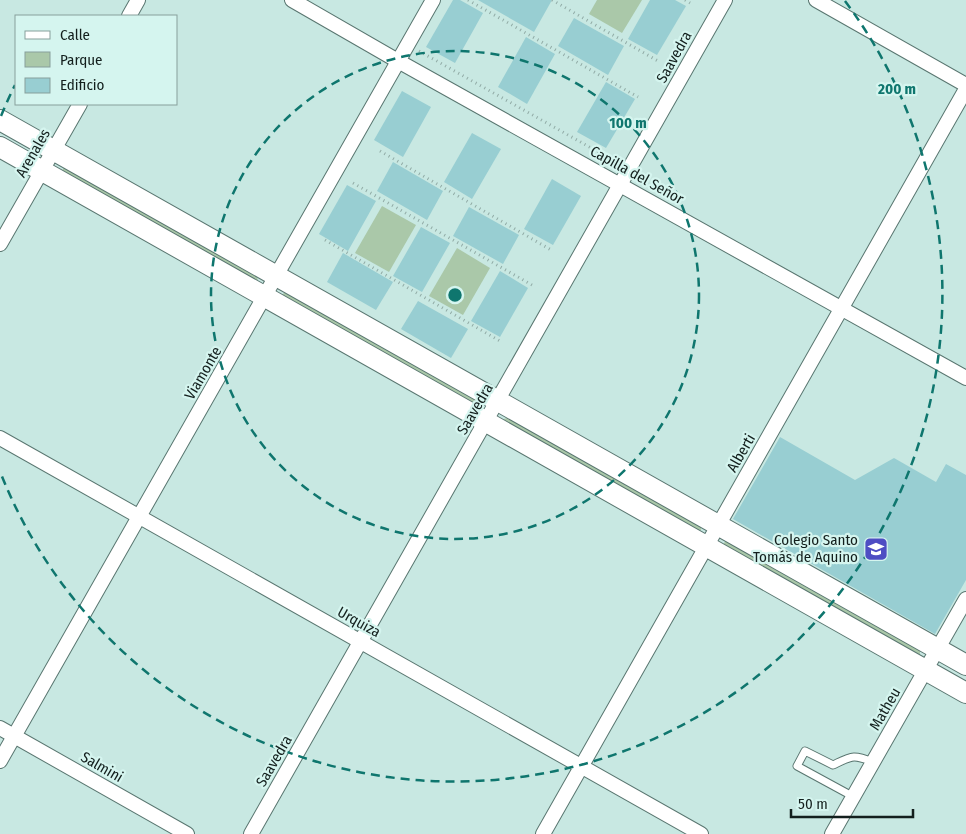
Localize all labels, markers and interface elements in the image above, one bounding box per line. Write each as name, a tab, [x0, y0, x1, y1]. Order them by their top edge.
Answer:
legend	[15, 15, 178, 105]
text: Calle	[60, 26, 90, 44]
street label: Saavedra	[653, 28, 695, 86]
text: Parque	[60, 51, 103, 69]
text: Edificio	[60, 76, 105, 94]
text: 200 m	[877, 80, 916, 98]
text: 100 m	[609, 114, 647, 132]
street label: Arenales	[12, 126, 54, 180]
street label: Capilla del Señor	[587, 142, 688, 208]
centre of rings	[446, 286, 464, 304]
street label: Viamonte	[181, 343, 225, 403]
street label: Saavedra	[453, 380, 497, 438]
street label: Alberti	[723, 431, 759, 475]
place label: Colegio Santo Tomás de Aquino	[753, 531, 858, 566]
school or university icon: Colegio Santo Tomás de Aquino	[863, 536, 889, 562]
street label: Urquiza	[334, 603, 384, 641]
street label: Matheu	[866, 685, 904, 733]
street label: Saavedra	[252, 732, 296, 790]
street label: Salmini	[78, 748, 126, 786]
scale bar	[791, 786, 914, 818]
text: 50 m	[798, 795, 828, 813]

